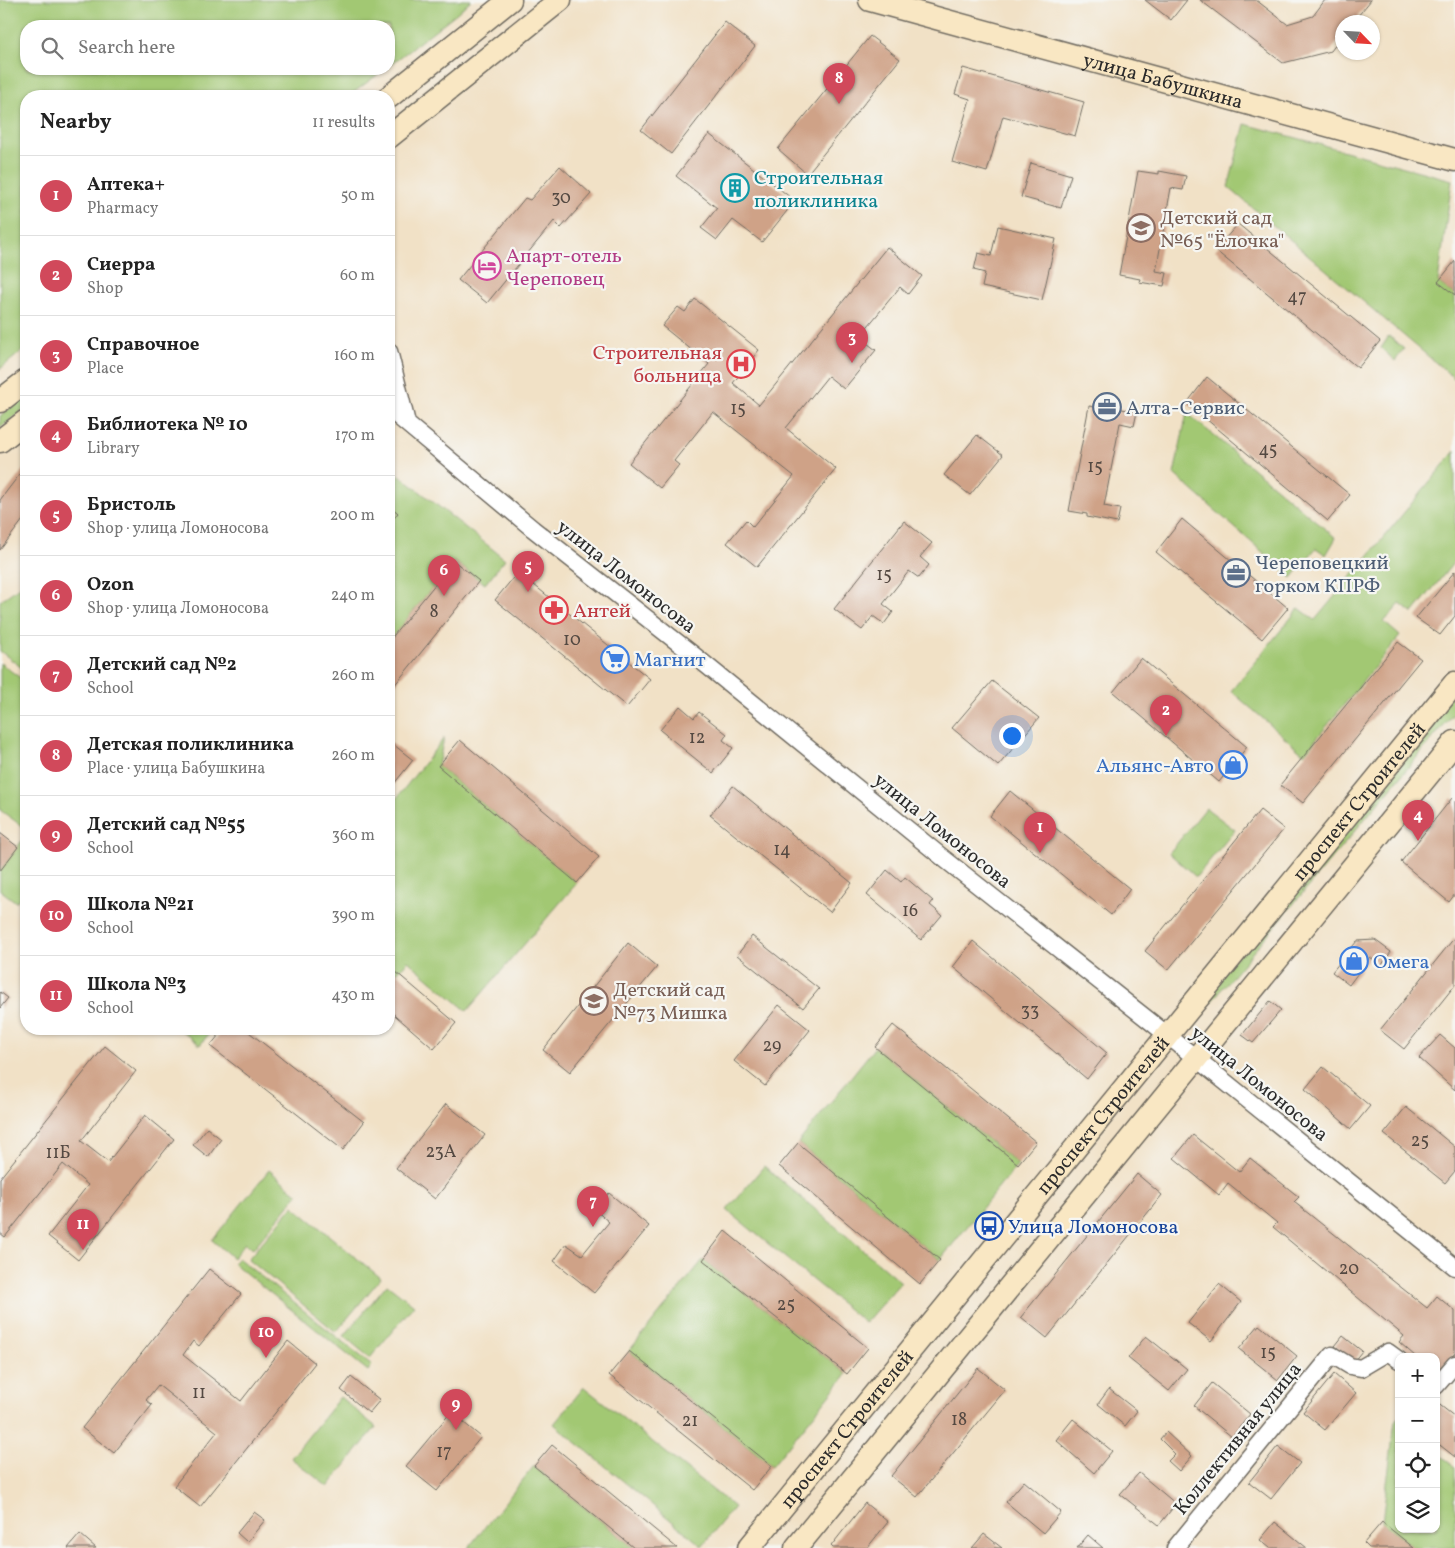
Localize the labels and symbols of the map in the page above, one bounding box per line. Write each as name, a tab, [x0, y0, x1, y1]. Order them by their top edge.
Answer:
north arrow	[1335, 15, 1380, 60]
street label: улица Бабушкина	[1079, 47, 1246, 117]
pin: 8	[823, 63, 855, 104]
place label: Строительная поликлиника	[754, 165, 883, 216]
building icon: Строительная поликлиника	[720, 173, 750, 203]
house number: 30	[551, 186, 571, 211]
place label: Детский сад №65 "Ёлочка"	[1160, 205, 1284, 256]
school or university icon: Детский сад №65 "Ёлочка"	[1126, 213, 1156, 243]
place label: Апарт-отель Череповец	[506, 243, 622, 294]
hotel icon: Апарт-отель Череповец	[472, 251, 502, 281]
house number: 47	[1287, 285, 1307, 310]
pin: 3	[836, 322, 868, 363]
place label: Строительная больница	[593, 340, 722, 391]
hospital icon: Строительная больница	[726, 349, 756, 379]
office icon: Алта-Сервис	[1092, 392, 1122, 422]
place label: Алта-Сервис	[1126, 395, 1245, 423]
house number: 15	[730, 397, 746, 422]
house number: 45	[1259, 438, 1277, 463]
house number: 15	[1087, 455, 1103, 480]
street label: улица Ломоносова	[550, 514, 702, 641]
place label: Череповецкий горком КПРФ	[1255, 550, 1389, 601]
pin: 5	[512, 551, 544, 592]
pin: 6	[428, 555, 460, 596]
office icon: Череповецкий горком КПРФ	[1221, 558, 1251, 588]
house number: 15	[876, 563, 892, 588]
pharmacy icon: Антей	[539, 595, 569, 625]
place label: Антей	[573, 598, 631, 626]
house number: 8	[429, 600, 439, 625]
house number: 10	[563, 628, 581, 653]
supermarket icon: Магнит	[600, 644, 630, 674]
place label: Магнит	[634, 647, 706, 675]
pin: 2	[1150, 695, 1182, 736]
street label: проспект Строителей	[1287, 717, 1433, 888]
your location	[999, 723, 1025, 749]
house number: 12	[689, 726, 705, 751]
shop icon: Альянс-Авто	[1218, 750, 1248, 780]
place label: Альянс-Авто	[1096, 753, 1214, 781]
street label: улица Ломоносова	[867, 767, 1017, 896]
pin: 4	[1402, 800, 1434, 841]
pin: 1	[1024, 812, 1056, 853]
house number: 14	[773, 838, 791, 863]
house number: 16	[902, 899, 918, 924]
shop icon: Омега	[1339, 946, 1369, 976]
place label: Омега	[1373, 949, 1430, 977]
place label: Детский сад №73 Мишка	[613, 977, 728, 1028]
school or university icon: Детский сад №73 Мишка	[579, 986, 609, 1016]
house number: 33	[1021, 999, 1039, 1024]
street label: улица Ломоносова	[1184, 1020, 1334, 1149]
street label: проспект Строителей	[1031, 1031, 1177, 1201]
house number: 29	[763, 1034, 781, 1059]
house number: 25	[1411, 1129, 1429, 1154]
house number: 23А	[425, 1140, 457, 1165]
house number: 11Б	[45, 1141, 71, 1166]
pin: 7	[577, 1186, 609, 1227]
pin: 11	[67, 1209, 99, 1250]
bus stop icon: Улица Ломоносова	[974, 1211, 1004, 1241]
place label: Улица Ломоносова	[1008, 1214, 1178, 1242]
house number: 20	[1339, 1257, 1359, 1282]
house number: 25	[777, 1293, 795, 1318]
pin: 10	[250, 1317, 282, 1358]
house number: 15	[1260, 1341, 1276, 1366]
street label: проспект Строителей	[775, 1345, 921, 1515]
street label: Коллективная улица	[1168, 1357, 1309, 1522]
house number: 11	[192, 1381, 206, 1406]
pin: 9	[440, 1389, 472, 1430]
house number: 18	[951, 1408, 967, 1433]
house number: 21	[682, 1409, 698, 1434]
house number: 17	[436, 1440, 452, 1465]

